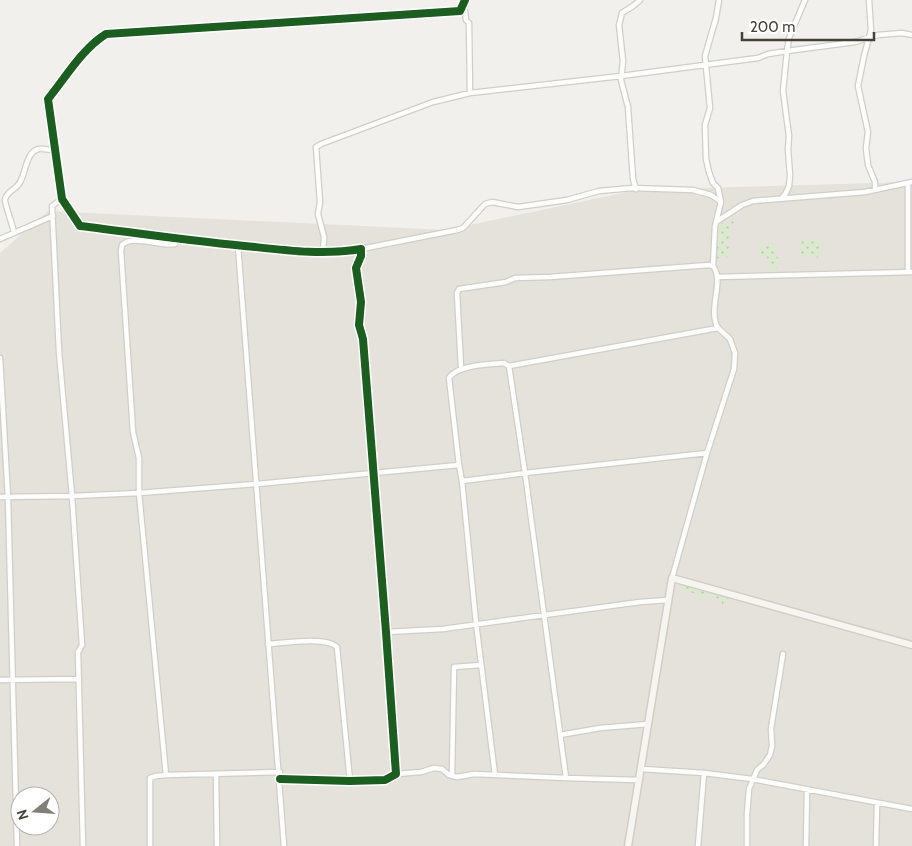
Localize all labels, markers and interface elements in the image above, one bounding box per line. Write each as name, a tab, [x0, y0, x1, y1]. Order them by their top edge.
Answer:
scale bar	[742, 10, 874, 42]
text: 200 m	[750, 18, 795, 36]
north arrow	[10, 786, 60, 836]
text: N	[13, 807, 33, 822]

